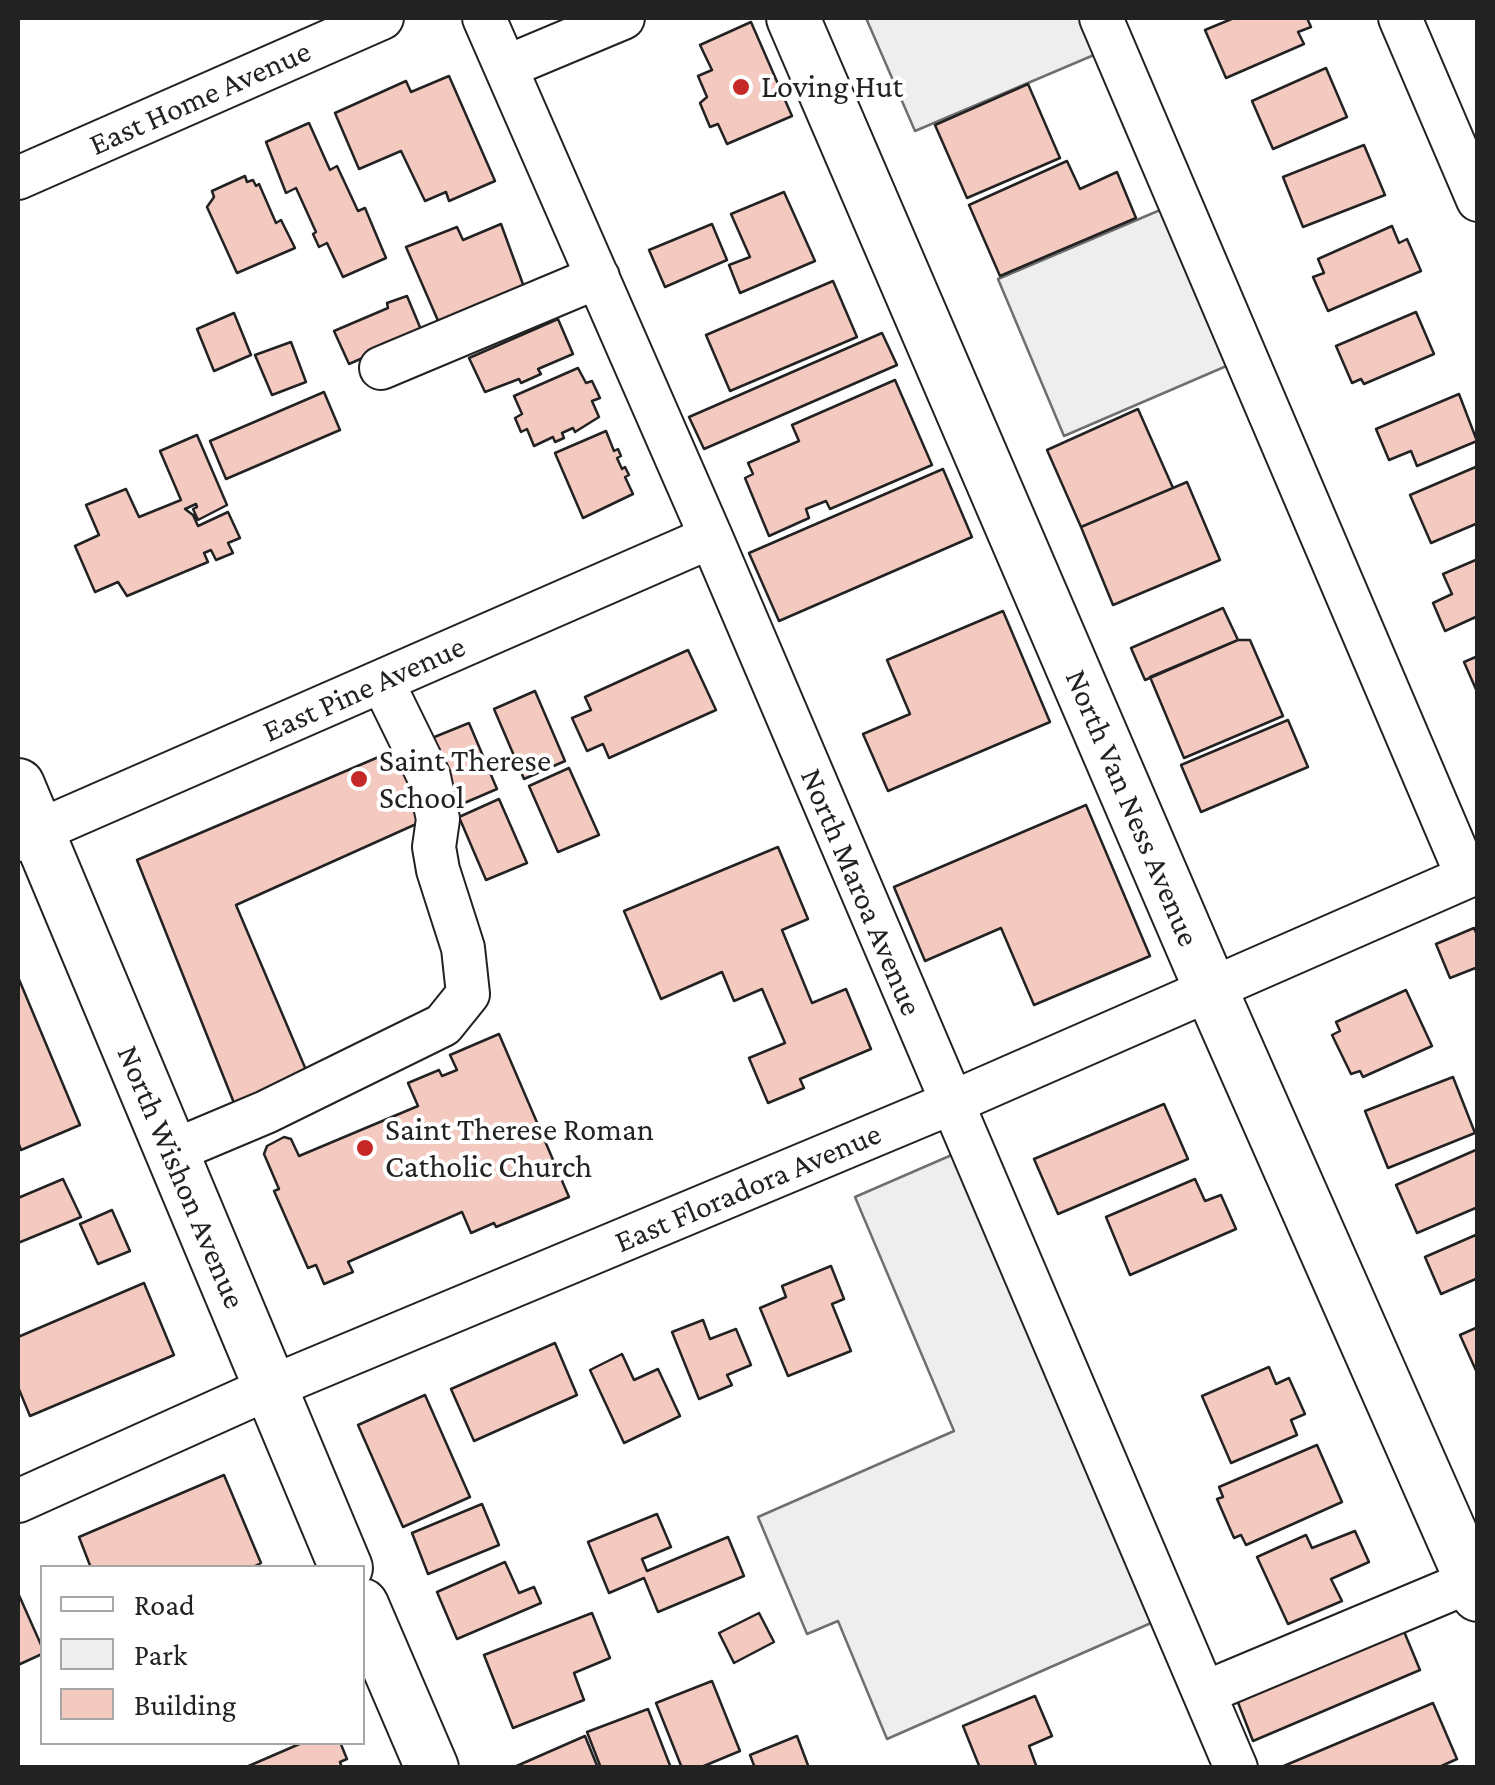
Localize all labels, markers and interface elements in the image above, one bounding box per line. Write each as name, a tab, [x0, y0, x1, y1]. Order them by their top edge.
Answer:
street label: East Home Avenue	[83, 32, 317, 164]
place label: Loving Hut	[761, 68, 903, 106]
marker: Loving Hut	[730, 76, 752, 98]
street label: East Pine Avenue	[257, 627, 471, 751]
street label: North Van Ness Avenue	[1056, 664, 1208, 952]
place label: Saint Therese School	[379, 742, 551, 817]
street label: North Maroa Avenue	[792, 763, 930, 1021]
marker: Saint Therese School	[348, 768, 370, 790]
street label: North Wishon Avenue	[108, 1040, 254, 1314]
place label: Saint Therese Roman Catholic Church	[385, 1111, 654, 1186]
street label: East Floradora Avenue	[609, 1115, 887, 1261]
marker: Saint Therese Roman Catholic Church	[354, 1137, 376, 1159]
legend	[40, 1565, 365, 1745]
text: Road	[134, 1588, 195, 1621]
text: Park	[134, 1638, 187, 1671]
text: Building	[134, 1688, 236, 1721]

